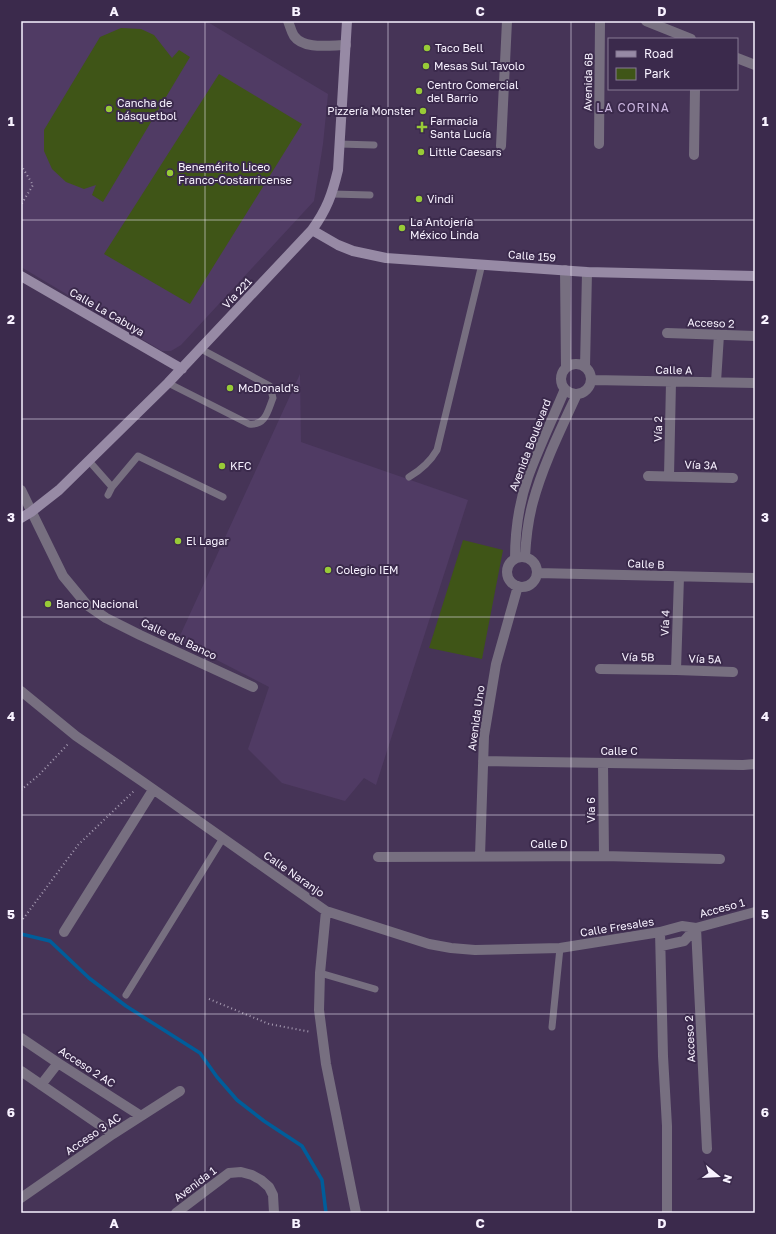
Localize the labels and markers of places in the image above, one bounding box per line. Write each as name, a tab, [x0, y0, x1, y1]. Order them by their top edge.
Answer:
place label: Taco Bell	[435, 41, 484, 54]
marker: Taco Bell	[422, 43, 432, 53]
place label: Mesas Sul Tavolo	[434, 59, 525, 72]
marker: Mesas Sul Tavolo	[421, 61, 431, 71]
place label: Centro Comercial del Barrio	[427, 78, 519, 104]
marker: Centro Comercial del Barrio	[414, 86, 424, 96]
place label: Cancha de básquetbol	[117, 96, 177, 122]
marker: Cancha de básquetbol	[104, 104, 114, 114]
place label: Pizzería Monster	[327, 104, 416, 117]
marker: Pizzería Monster	[418, 106, 428, 116]
place label: Farmacia Santa Lucía	[430, 114, 491, 140]
marker: Farmacia Santa Lucía	[417, 122, 427, 132]
place label: Little Caesars	[429, 145, 502, 158]
marker: Little Caesars	[416, 147, 426, 157]
place label: Benemérito Liceo Franco-Costarricense	[178, 160, 292, 186]
marker: Benemérito Liceo Franco-Costarricense	[165, 168, 175, 178]
place label: Vindi	[427, 192, 454, 205]
marker: Vindi	[414, 194, 424, 204]
place label: La Antojería México Linda	[410, 215, 479, 241]
marker: La Antojería México Linda	[397, 223, 407, 233]
place label: McDonald's	[238, 381, 299, 394]
marker: McDonald's	[225, 383, 235, 393]
place label: KFC	[230, 459, 252, 472]
marker: KFC	[217, 461, 227, 471]
place label: El Lagar	[186, 534, 230, 547]
marker: El Lagar	[173, 536, 183, 546]
place label: Colegio IEM	[336, 563, 399, 576]
marker: Colegio IEM	[323, 565, 333, 575]
place label: Banco Nacional	[56, 597, 139, 610]
marker: Banco Nacional	[43, 599, 53, 609]

